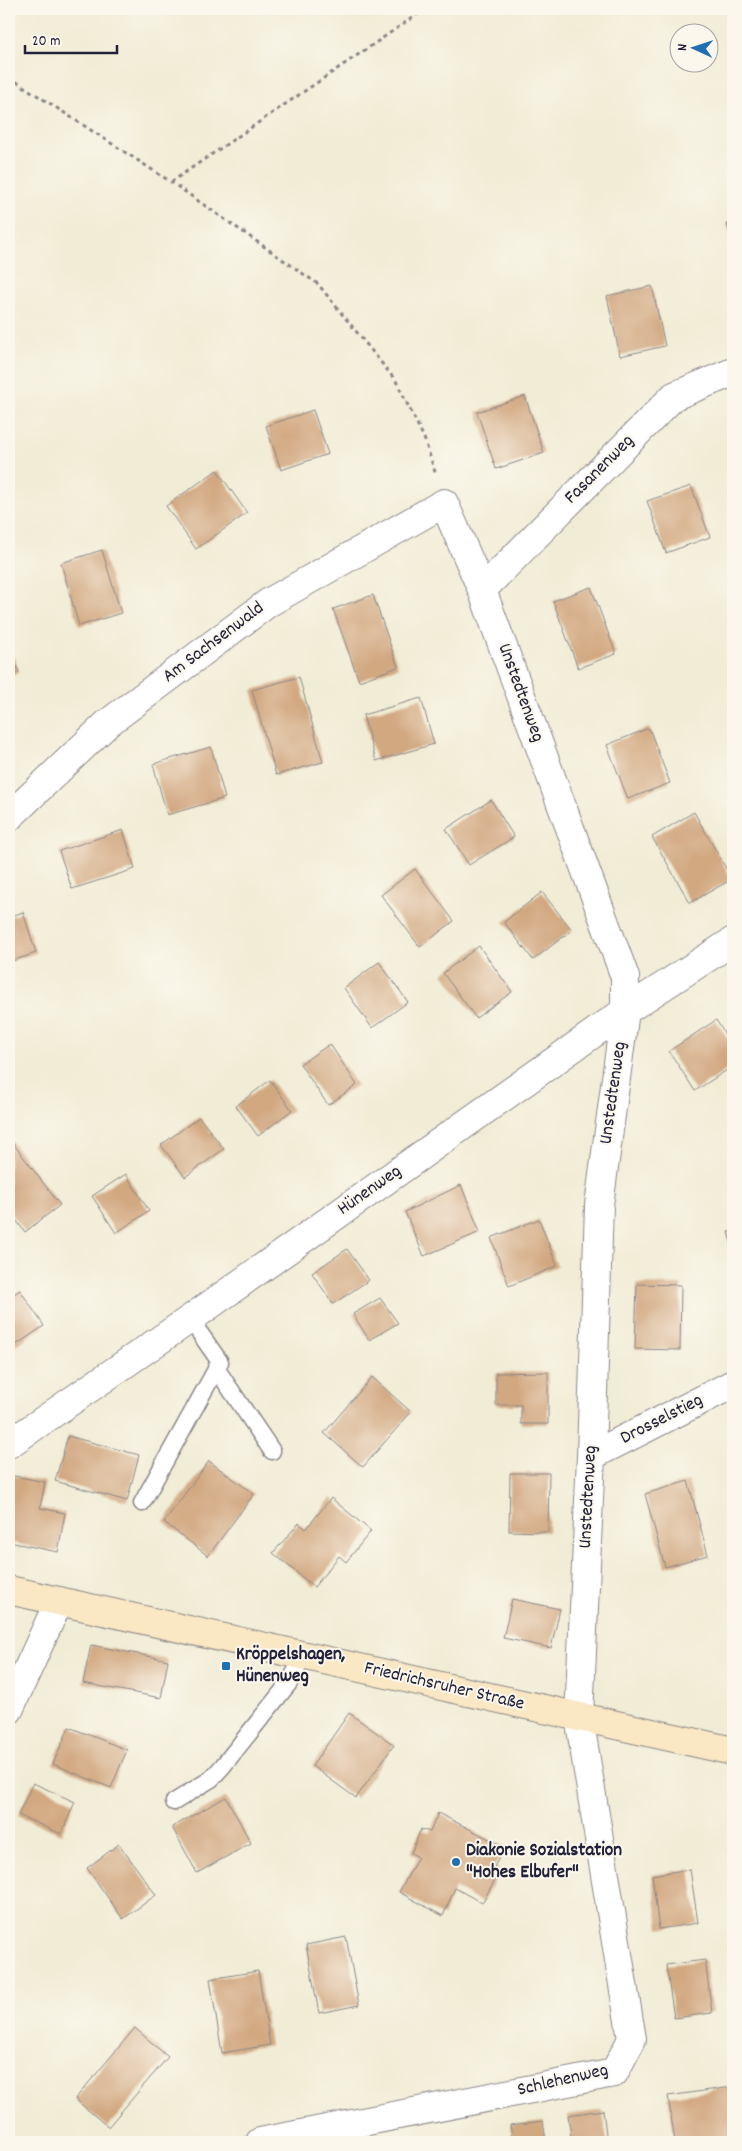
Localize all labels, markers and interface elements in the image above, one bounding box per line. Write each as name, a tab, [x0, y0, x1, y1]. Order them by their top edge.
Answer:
scale bar	[25, 22, 118, 54]
north arrow	[670, 22, 720, 72]
text: 20 m	[32, 31, 60, 53]
text: N	[673, 43, 693, 51]
street label: Fasanenweg	[559, 429, 641, 511]
street label: Am Sachsenwald	[158, 596, 270, 690]
street label: Unstedtenweg	[490, 640, 550, 746]
street label: Unstedtenweg	[593, 1040, 635, 1146]
street label: Hünenweg	[332, 1159, 408, 1223]
street label: Drosselstieg	[616, 1388, 708, 1452]
street label: Unstedtenweg	[573, 1445, 605, 1549]
place label: Kröppelshagen, Hünenweg	[236, 1642, 345, 1691]
street label: Friedrichsruher Straße	[361, 1655, 527, 1719]
marker: Kröppelshagen, Hünenweg	[220, 1660, 232, 1672]
place label: Diakonie Sozialstation "Hohes Elbufer"	[466, 1838, 622, 1887]
marker: Diakonie Sozialstation "Hohes Elbufer"	[450, 1856, 462, 1868]
street label: Schlehenweg	[515, 2057, 611, 2105]

